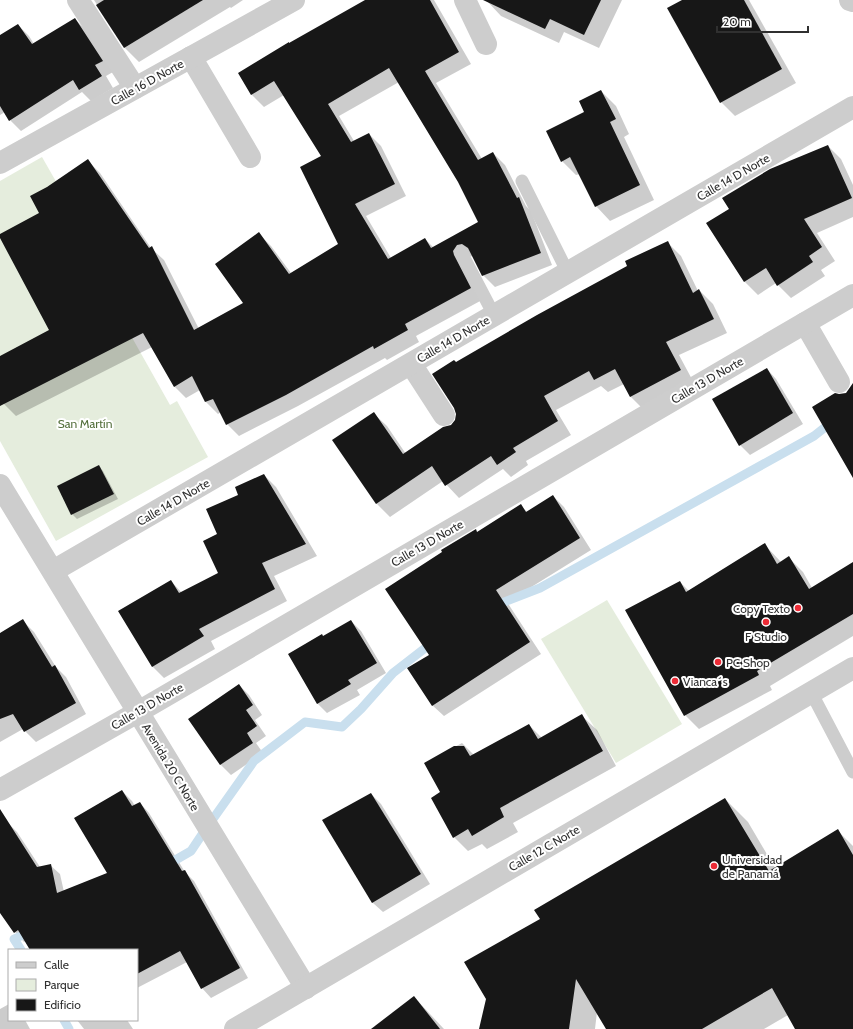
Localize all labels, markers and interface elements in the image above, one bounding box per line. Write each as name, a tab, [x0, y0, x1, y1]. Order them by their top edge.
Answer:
scale bar	[717, 8, 808, 34]
text: 20 m	[723, 14, 751, 29]
street label: Calle 16 D Norte	[108, 56, 186, 108]
street label: Calle 14 D Norte	[694, 150, 772, 204]
street label: Calle 14 D Norte	[414, 312, 492, 366]
street label: Calle 13 D Norte	[668, 353, 746, 407]
park label: San Martín	[58, 416, 113, 431]
street label: Calle 14 D Norte	[134, 475, 212, 529]
street label: Calle 13 D Norte	[388, 516, 466, 570]
place label: Copy Texto	[733, 601, 790, 616]
marker: Copy Texto	[793, 603, 803, 613]
marker: F Studio	[761, 617, 771, 627]
place label: F Studio	[745, 629, 787, 644]
place label: PC Shop	[726, 655, 770, 670]
marker: PC Shop	[713, 657, 723, 667]
place label: Vianca´s	[683, 674, 728, 689]
marker: Vianca´s	[670, 676, 680, 686]
street label: Calle 13 D Norte	[108, 679, 186, 733]
street label: Avenida 20 C Norte	[139, 720, 203, 814]
street label: Calle 12 C Norte	[506, 822, 582, 874]
place label: Universidad de Panamá	[722, 852, 782, 881]
marker: Universidad de Panamá	[709, 861, 719, 871]
legend	[8, 949, 138, 1021]
text: Calle	[44, 957, 69, 972]
text: Parque	[44, 977, 79, 992]
text: Edificio	[44, 997, 81, 1012]

